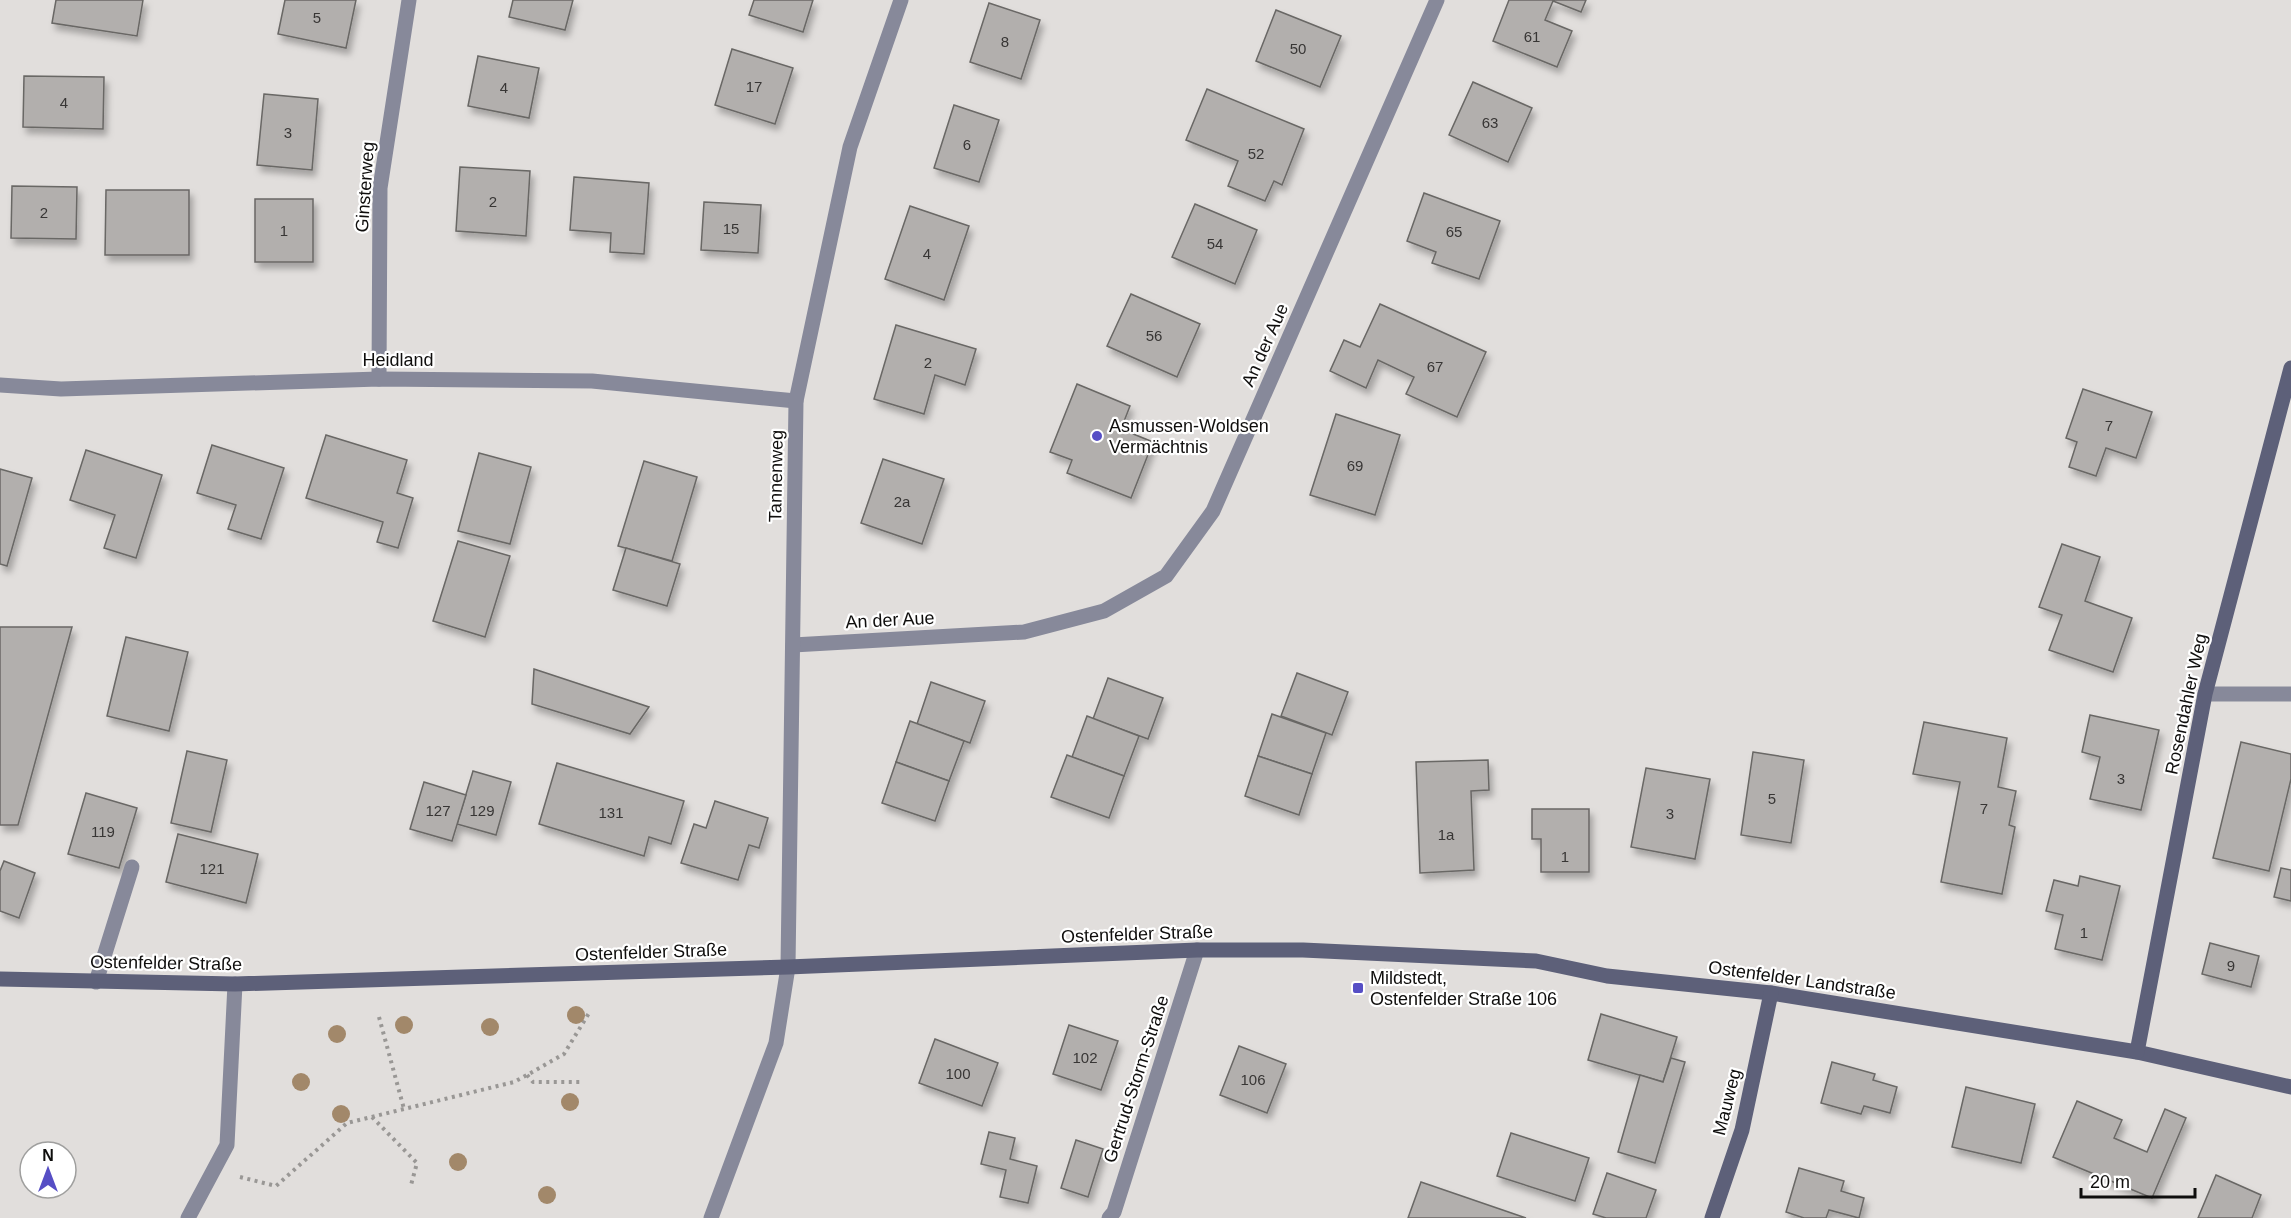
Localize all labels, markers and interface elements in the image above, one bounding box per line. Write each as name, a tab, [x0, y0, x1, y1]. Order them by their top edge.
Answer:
house number: 5	[313, 9, 321, 26]
house number: 61	[1524, 28, 1540, 45]
house number: 8	[1001, 33, 1009, 50]
house number: 50	[1290, 40, 1306, 57]
house number: 17	[746, 78, 762, 95]
house number: 4	[500, 79, 508, 96]
house number: 4	[60, 94, 68, 111]
house number: 63	[1482, 114, 1498, 131]
house number: 3	[284, 124, 292, 141]
house number: 6	[963, 136, 971, 153]
street label: Ginsterweg	[352, 141, 378, 233]
house number: 52	[1248, 145, 1264, 162]
house number: 2	[489, 193, 497, 210]
house number: 2	[40, 204, 48, 221]
house number: 15	[723, 220, 739, 237]
house number: 1	[280, 222, 288, 239]
house number: 65	[1446, 223, 1462, 240]
house number: 54	[1207, 235, 1223, 252]
house number: 4	[923, 245, 931, 262]
street label: An der Aue	[1238, 300, 1292, 390]
house number: 56	[1146, 327, 1162, 344]
street label: Heidland	[362, 350, 434, 370]
house number: 2	[924, 354, 932, 371]
house number: 67	[1427, 358, 1443, 375]
place label: Asmussen-Woldsen Vermächtnis	[1109, 416, 1269, 457]
house number: 7	[2105, 417, 2113, 434]
marker: Asmussen-Woldsen Vermächtnis	[1090, 429, 1104, 443]
street label: Tannenweg	[765, 430, 787, 522]
house number: 69	[1347, 457, 1363, 474]
house number: 2a	[894, 493, 911, 510]
street label: An der Aue	[845, 608, 935, 632]
street label: Rosendahler Weg	[2161, 632, 2211, 776]
house number: 3	[2117, 770, 2125, 787]
house number: 5	[1768, 790, 1776, 807]
house number: 7	[1980, 800, 1988, 817]
house number: 127	[425, 802, 451, 819]
house number: 129	[469, 802, 495, 819]
house number: 131	[598, 804, 624, 821]
house number: 3	[1666, 805, 1674, 822]
house number: 119	[91, 823, 115, 840]
house number: 1a	[1438, 826, 1455, 843]
house number: 1	[1561, 848, 1569, 865]
house number: 121	[199, 860, 225, 877]
street label: Ostenfelder Straße	[1061, 921, 1213, 947]
house number: 1	[2080, 924, 2088, 941]
street label: Ostenfelder Straße	[575, 939, 727, 965]
street label: Ostenfelder Straße	[90, 952, 242, 974]
street label: Ostenfelder Landstraße	[1707, 957, 1897, 1003]
house number: 9	[2227, 957, 2235, 974]
place label: Mildstedt, Ostenfelder Straße 106	[1370, 968, 1557, 1009]
marker: Mildstedt, Ostenfelder Straße 106	[1351, 981, 1365, 995]
street label: Gertrud-Storm-Straße	[1099, 993, 1173, 1165]
house number: 102	[1072, 1049, 1098, 1066]
house number: 100	[945, 1065, 971, 1082]
street label: Mauweg	[1709, 1067, 1745, 1137]
house number: 106	[1240, 1071, 1266, 1088]
north arrow	[18, 1140, 78, 1200]
text: N	[42, 1147, 54, 1164]
scale bar	[2081, 1161, 2195, 1199]
text: 20 m	[2090, 1172, 2130, 1192]

